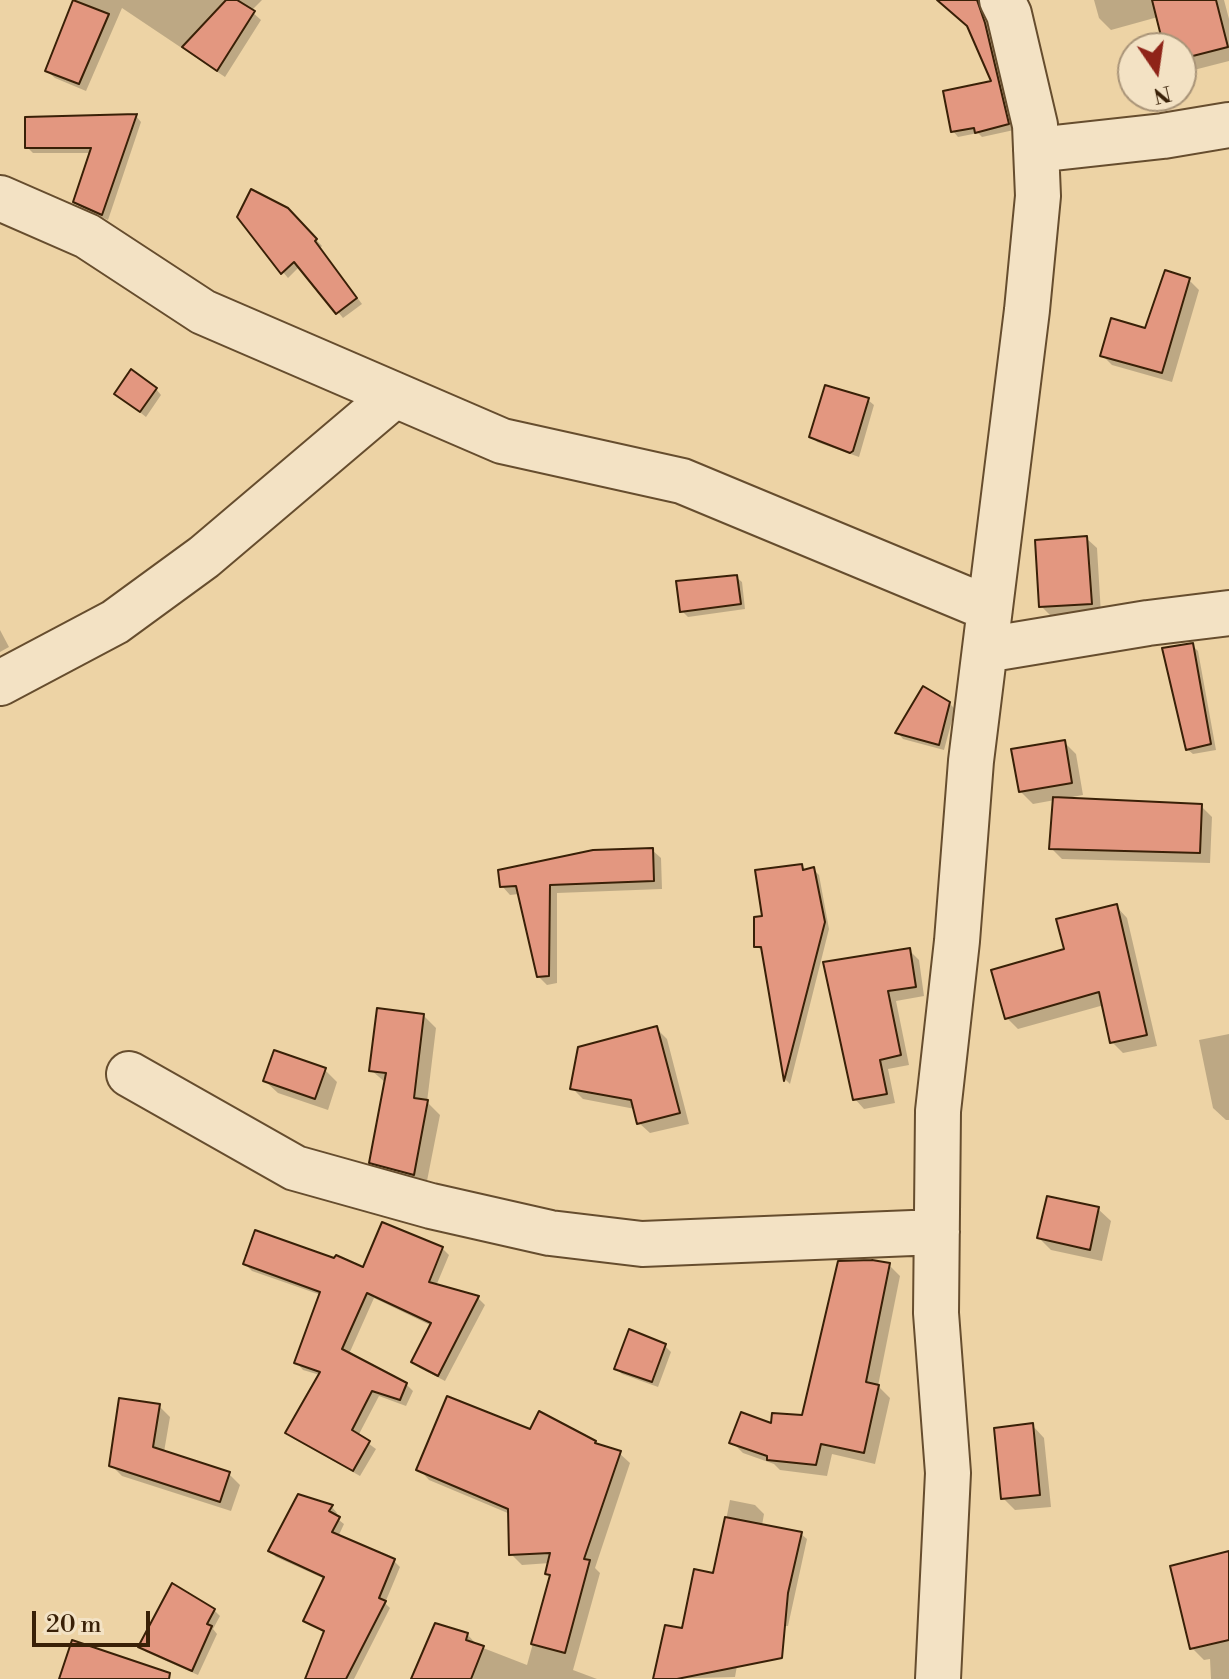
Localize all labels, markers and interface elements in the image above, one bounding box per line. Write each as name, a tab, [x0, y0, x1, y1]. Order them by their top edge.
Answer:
north arrow	[1117, 32, 1197, 112]
text: N	[1151, 79, 1174, 109]
scale bar	[36, 1595, 154, 1645]
text: 20 m	[46, 1610, 102, 1640]

